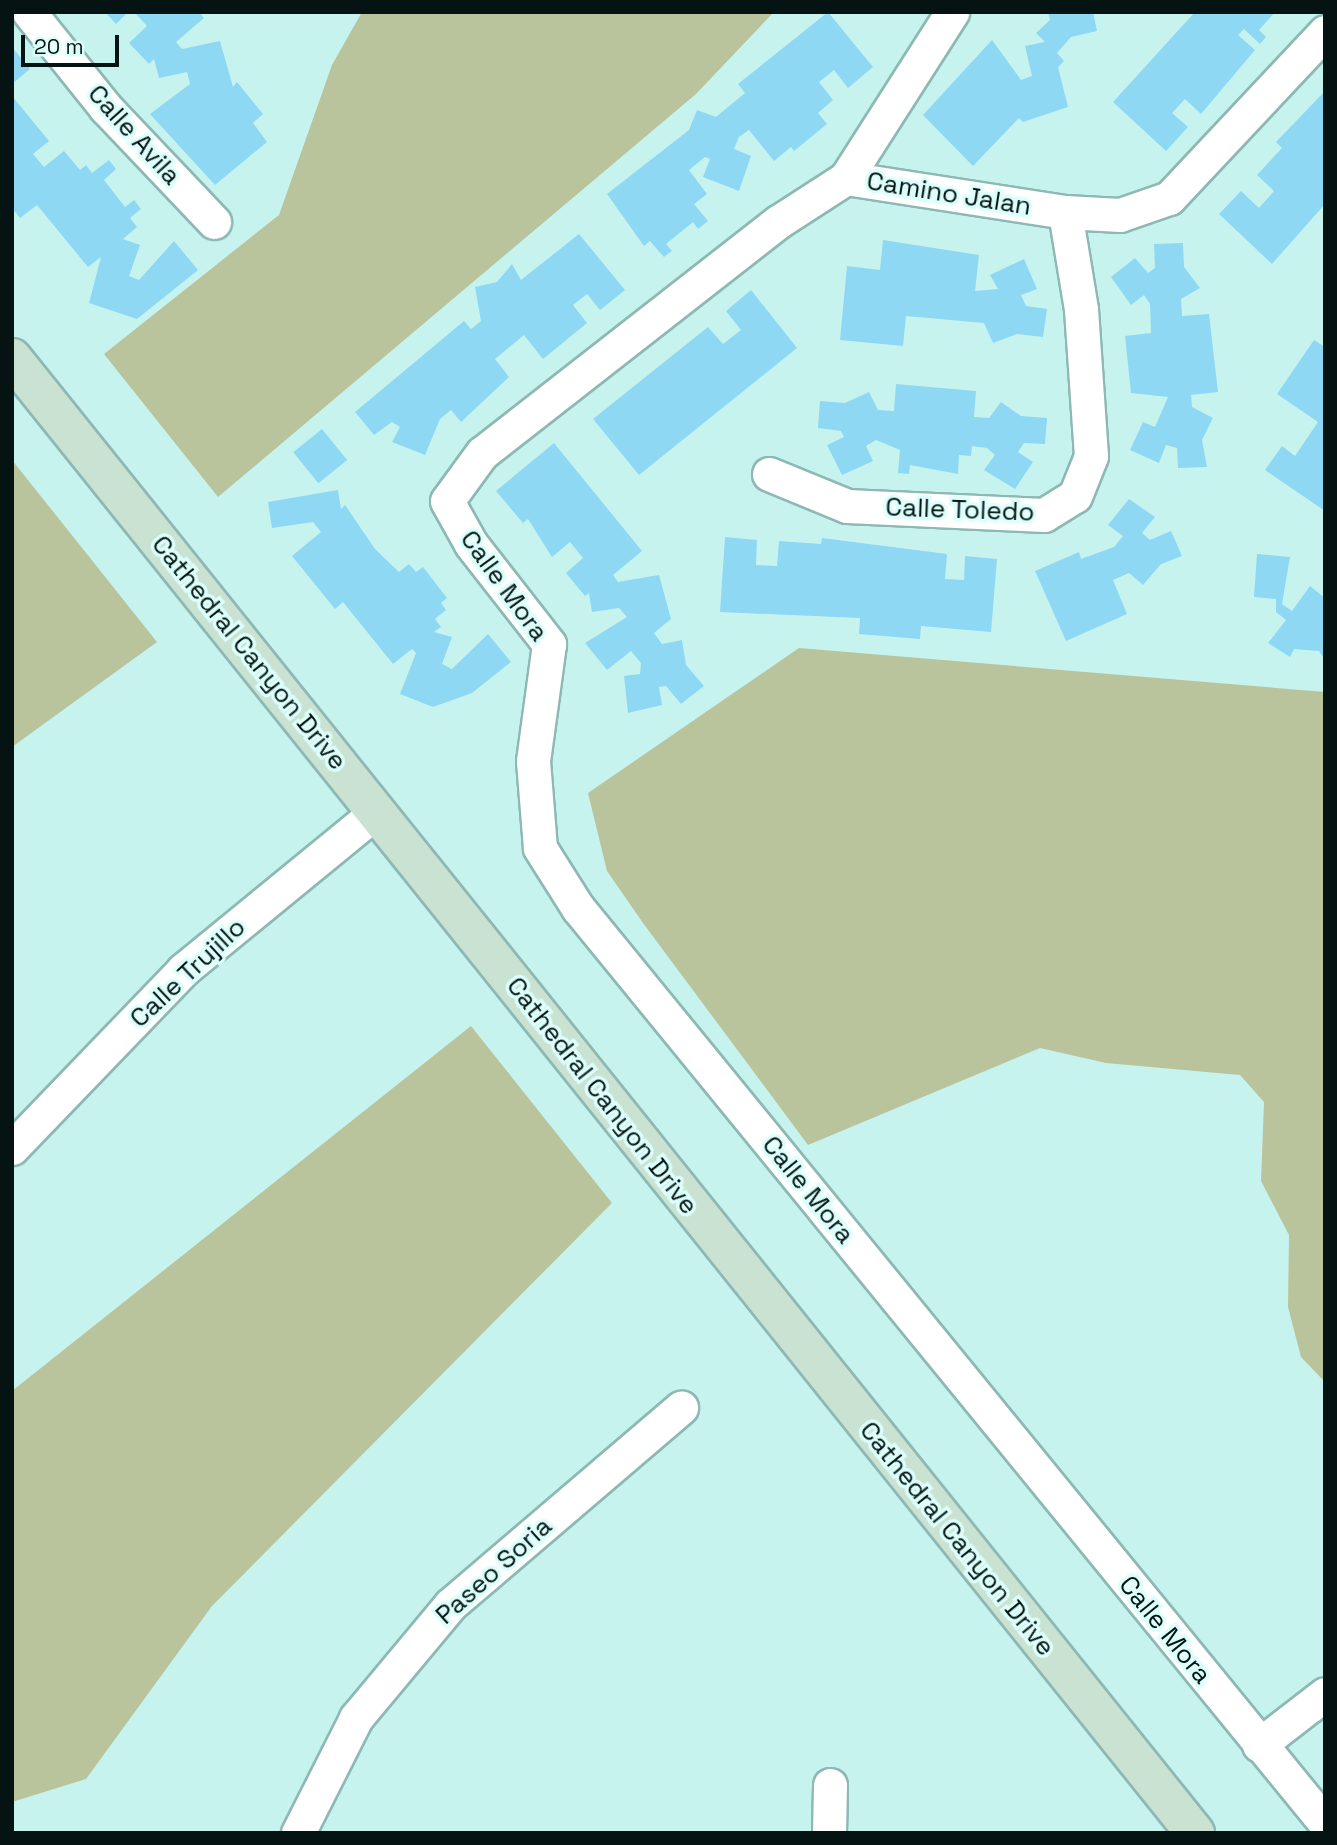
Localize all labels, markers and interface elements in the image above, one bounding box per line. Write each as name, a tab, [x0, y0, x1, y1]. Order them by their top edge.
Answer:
scale bar	[24, 21, 122, 65]
text: 20 m	[34, 33, 84, 60]
street label: Calle Avila	[81, 78, 187, 192]
street label: Camino Jalan	[865, 166, 1033, 222]
street label: Calle Toledo	[885, 492, 1035, 528]
street label: Calle Mora	[453, 525, 555, 647]
street label: Cathedral Canyon Drive	[145, 530, 353, 776]
street label: Calle Trujillo	[124, 911, 252, 1035]
street label: Cathedral Canyon Drive	[500, 971, 704, 1221]
street label: Calle Mora	[755, 1130, 861, 1250]
street label: Cathedral Canyon Drive	[853, 1416, 1061, 1662]
street label: Paseo Soria	[430, 1511, 558, 1631]
street label: Calle Mora	[1112, 1570, 1218, 1690]

